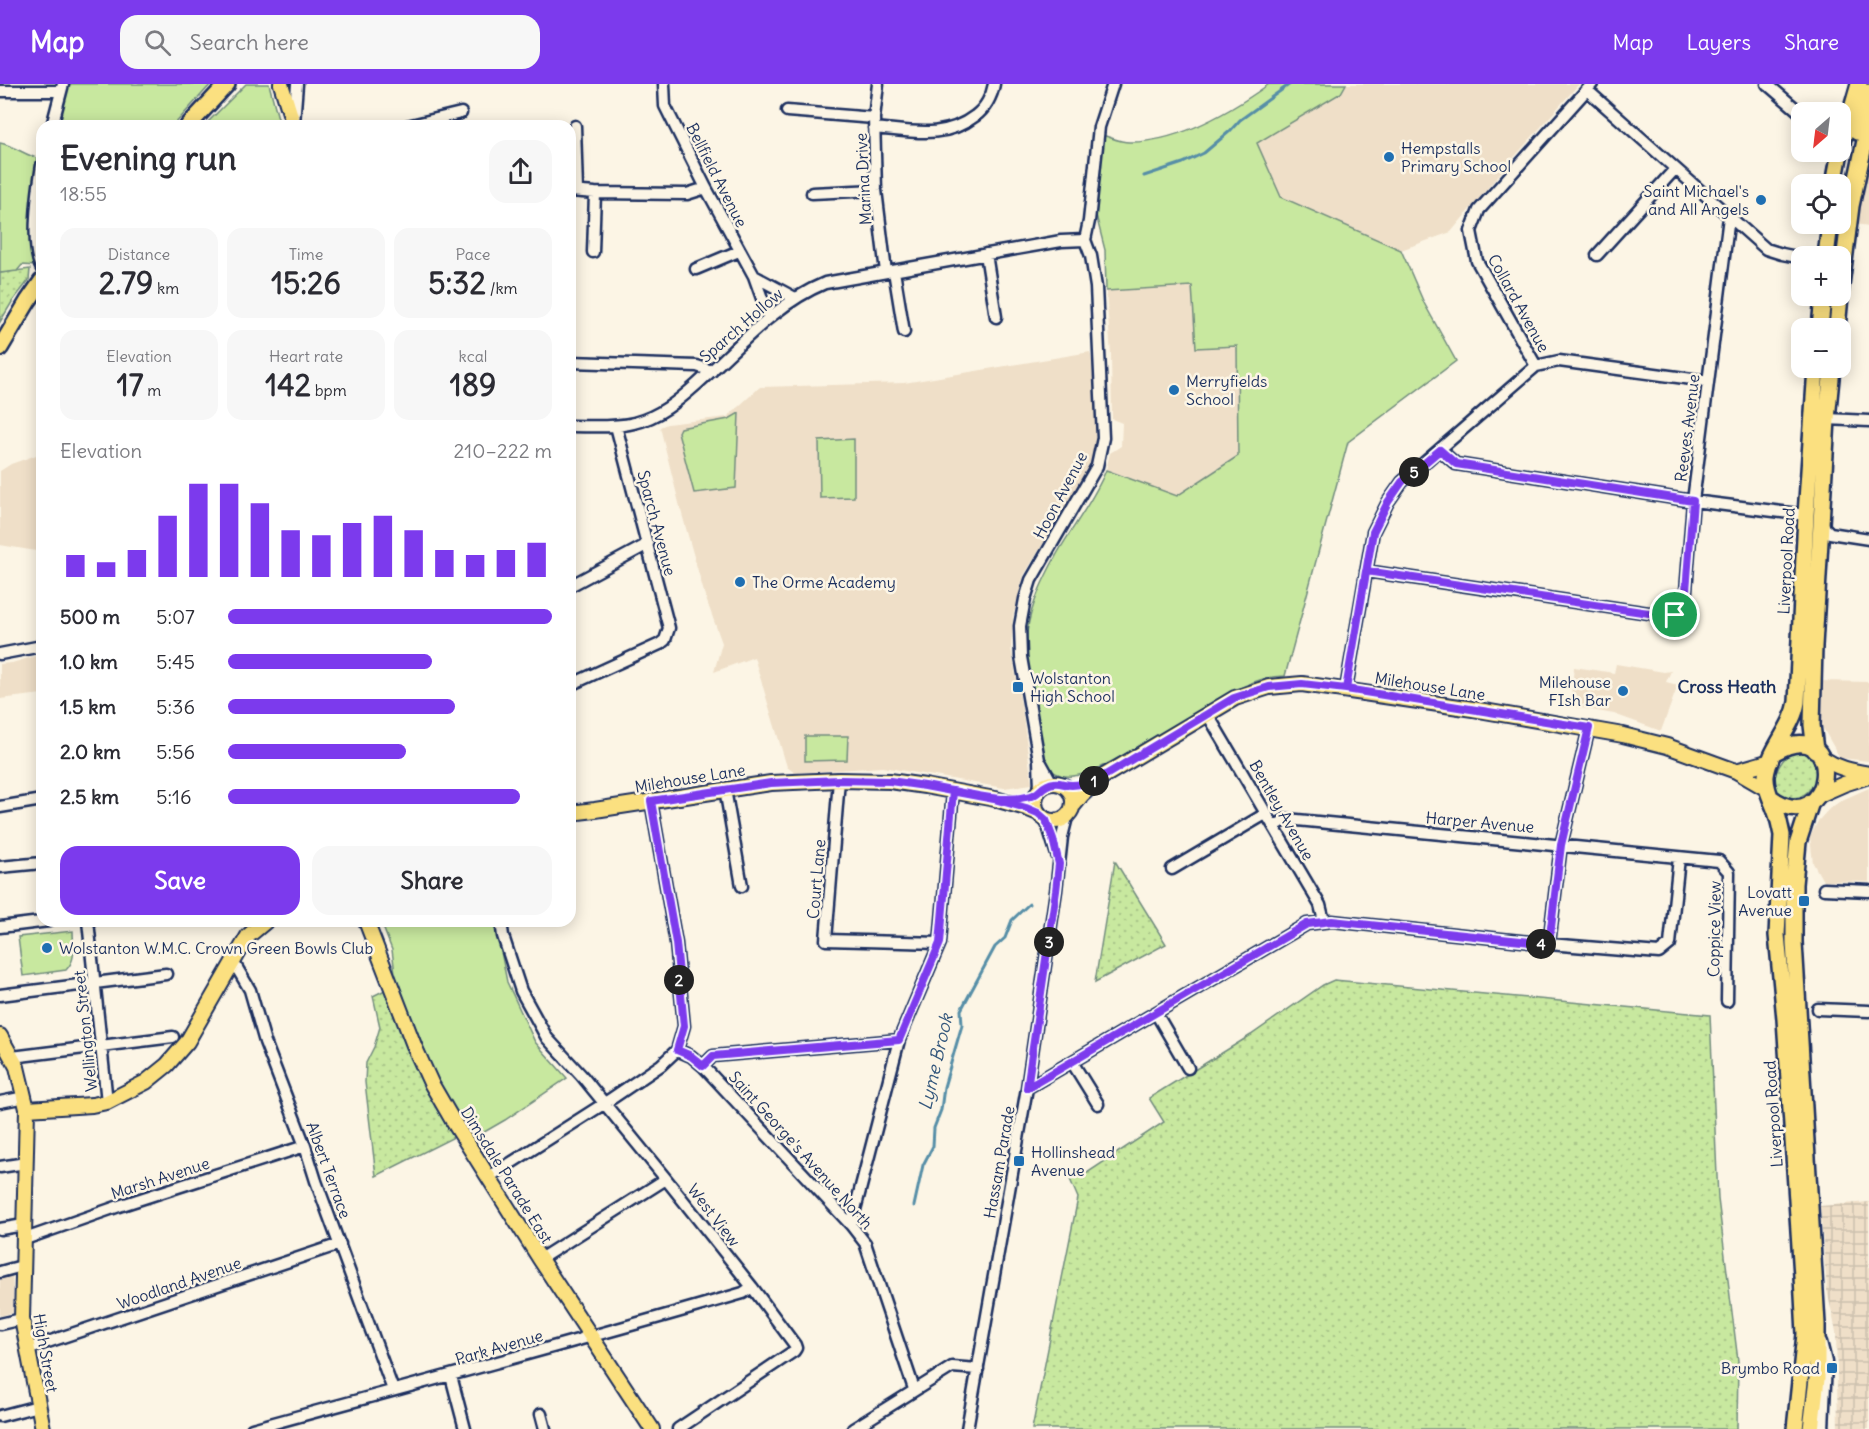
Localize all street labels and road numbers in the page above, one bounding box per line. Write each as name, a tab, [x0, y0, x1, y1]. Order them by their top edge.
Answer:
street label: Bellfield Avenue	[682, 120, 752, 230]
street label: Marina Drive	[851, 132, 875, 226]
street label: Collard Avenue	[1484, 251, 1554, 355]
street label: Sparch Hollow	[695, 283, 787, 367]
street label: Reeves Avenue	[1670, 373, 1704, 483]
street label: Hoon Avenue	[1029, 448, 1091, 542]
street label: Sparch Avenue	[633, 468, 681, 578]
street label: Liverpool Road	[1773, 507, 1799, 615]
street label: Milehouse Lane	[1373, 667, 1487, 705]
street label: Bentley Avenue	[1245, 756, 1319, 864]
street label: Milehouse Lane	[633, 759, 747, 797]
street label: Harper Avenue	[1425, 807, 1535, 837]
street label: Court Lane	[803, 838, 829, 920]
street label: Coppice View	[1703, 880, 1725, 977]
street label: Wellington Street	[69, 969, 101, 1093]
street label: Liverpool Road	[1759, 1060, 1787, 1168]
street label: Saint George's Avenue North	[725, 1067, 877, 1233]
street label: Dimsdale Parade East	[457, 1103, 557, 1248]
street label: Hassam Parade	[979, 1104, 1019, 1220]
street label: Albert Terrace	[302, 1119, 356, 1221]
street label: Marsh Avenue	[108, 1153, 212, 1203]
street label: West View	[683, 1180, 745, 1251]
street label: Woodland Avenue	[114, 1252, 244, 1314]
street label: High Street	[29, 1312, 63, 1395]
street label: Park Avenue	[453, 1325, 545, 1369]

